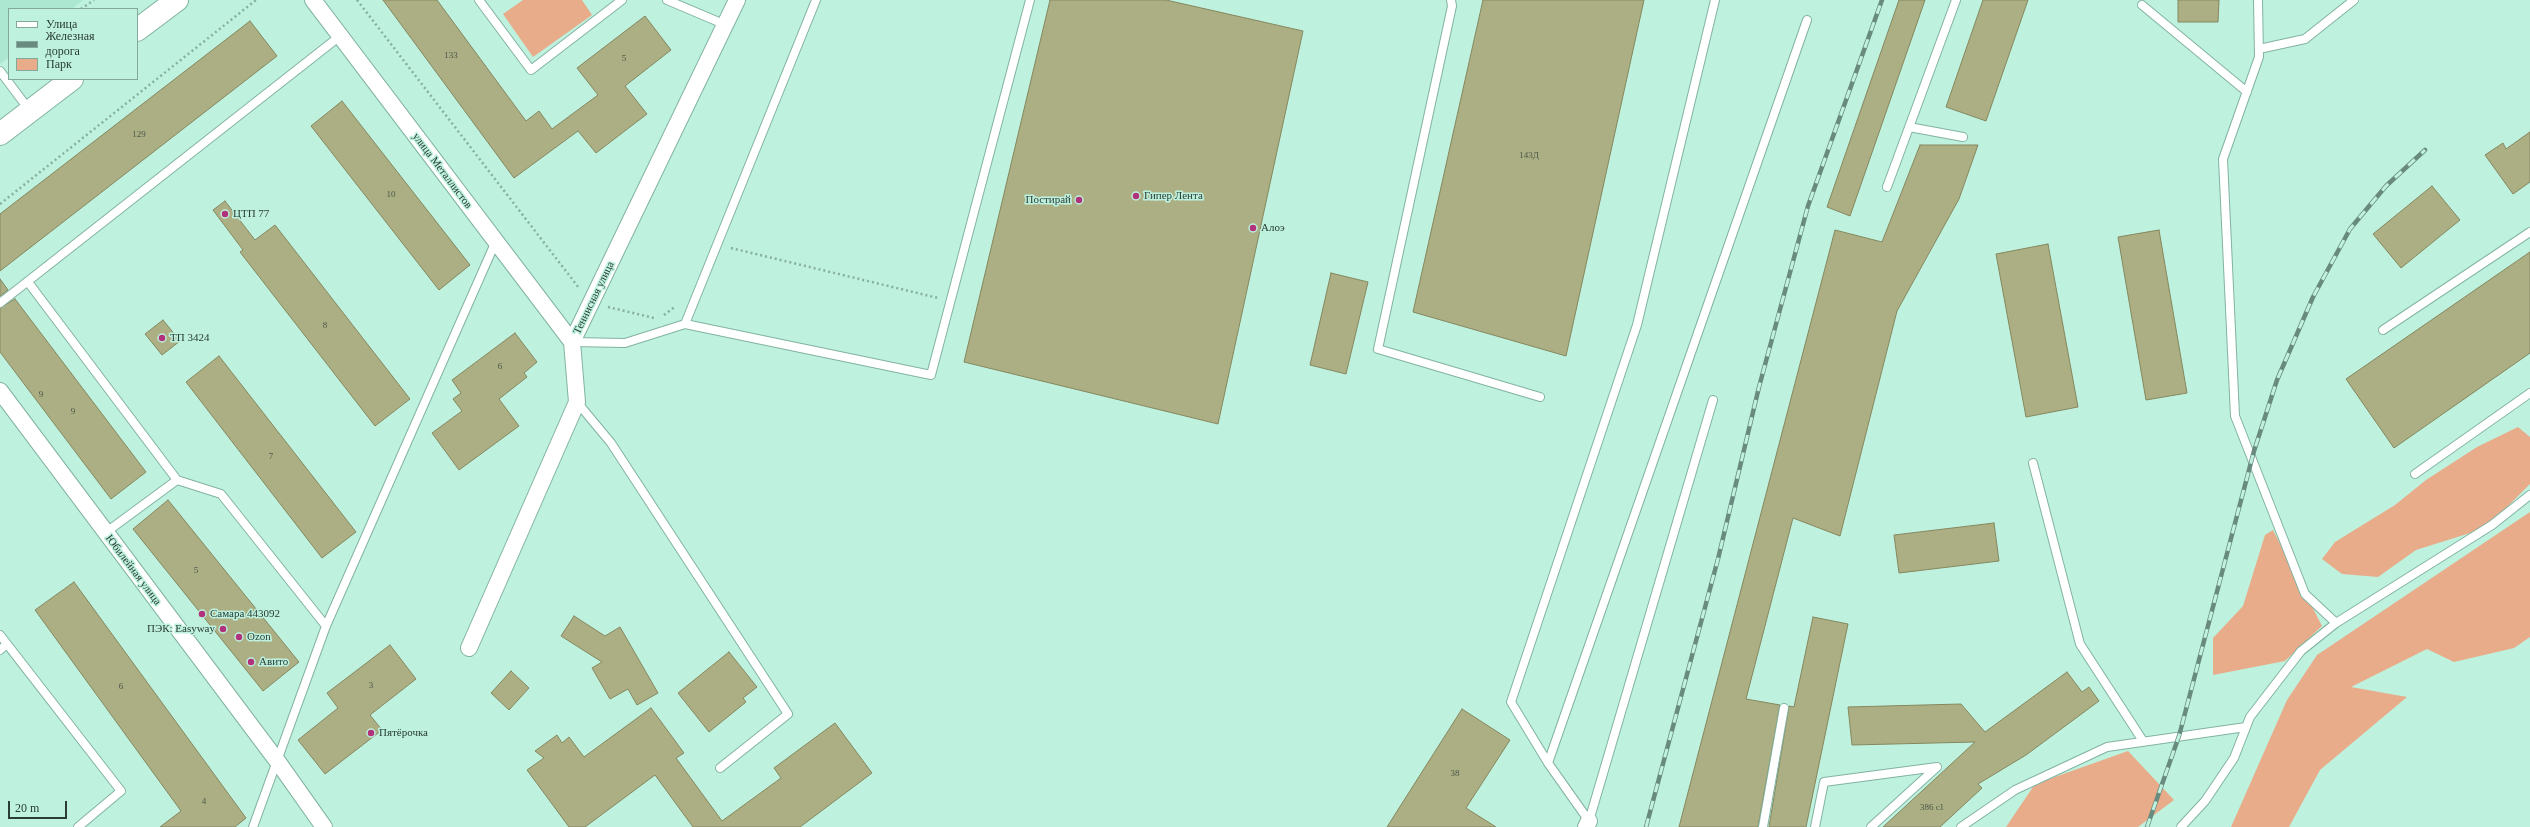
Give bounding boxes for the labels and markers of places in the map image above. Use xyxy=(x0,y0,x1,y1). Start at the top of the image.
place label: Гипер Лента xyxy=(1144,189,1203,203)
marker: Гипер Лента xyxy=(1131,191,1141,201)
place label: Постирай xyxy=(1025,193,1071,207)
marker: Постирай xyxy=(1074,195,1084,205)
place label: ЦТП 77 xyxy=(233,207,269,221)
marker: ЦТП 77 xyxy=(220,209,230,219)
place label: Алоэ xyxy=(1261,221,1285,235)
marker: Алоэ xyxy=(1248,223,1258,233)
place label: ТП 3424 xyxy=(170,331,209,345)
marker: ТП 3424 xyxy=(157,333,167,343)
place label: Самара 443092 xyxy=(210,607,280,621)
marker: Самара 443092 xyxy=(197,609,207,619)
place label: ПЭК: Easyway xyxy=(147,622,215,636)
marker: ПЭК: Easyway xyxy=(218,624,228,634)
place label: Ozon xyxy=(247,630,271,644)
marker: Ozon xyxy=(234,632,244,642)
place label: Авито xyxy=(259,655,288,669)
marker: Авито xyxy=(246,657,256,667)
place label: Пятёрочка xyxy=(379,726,428,740)
marker: Пятёрочка xyxy=(366,728,376,738)

